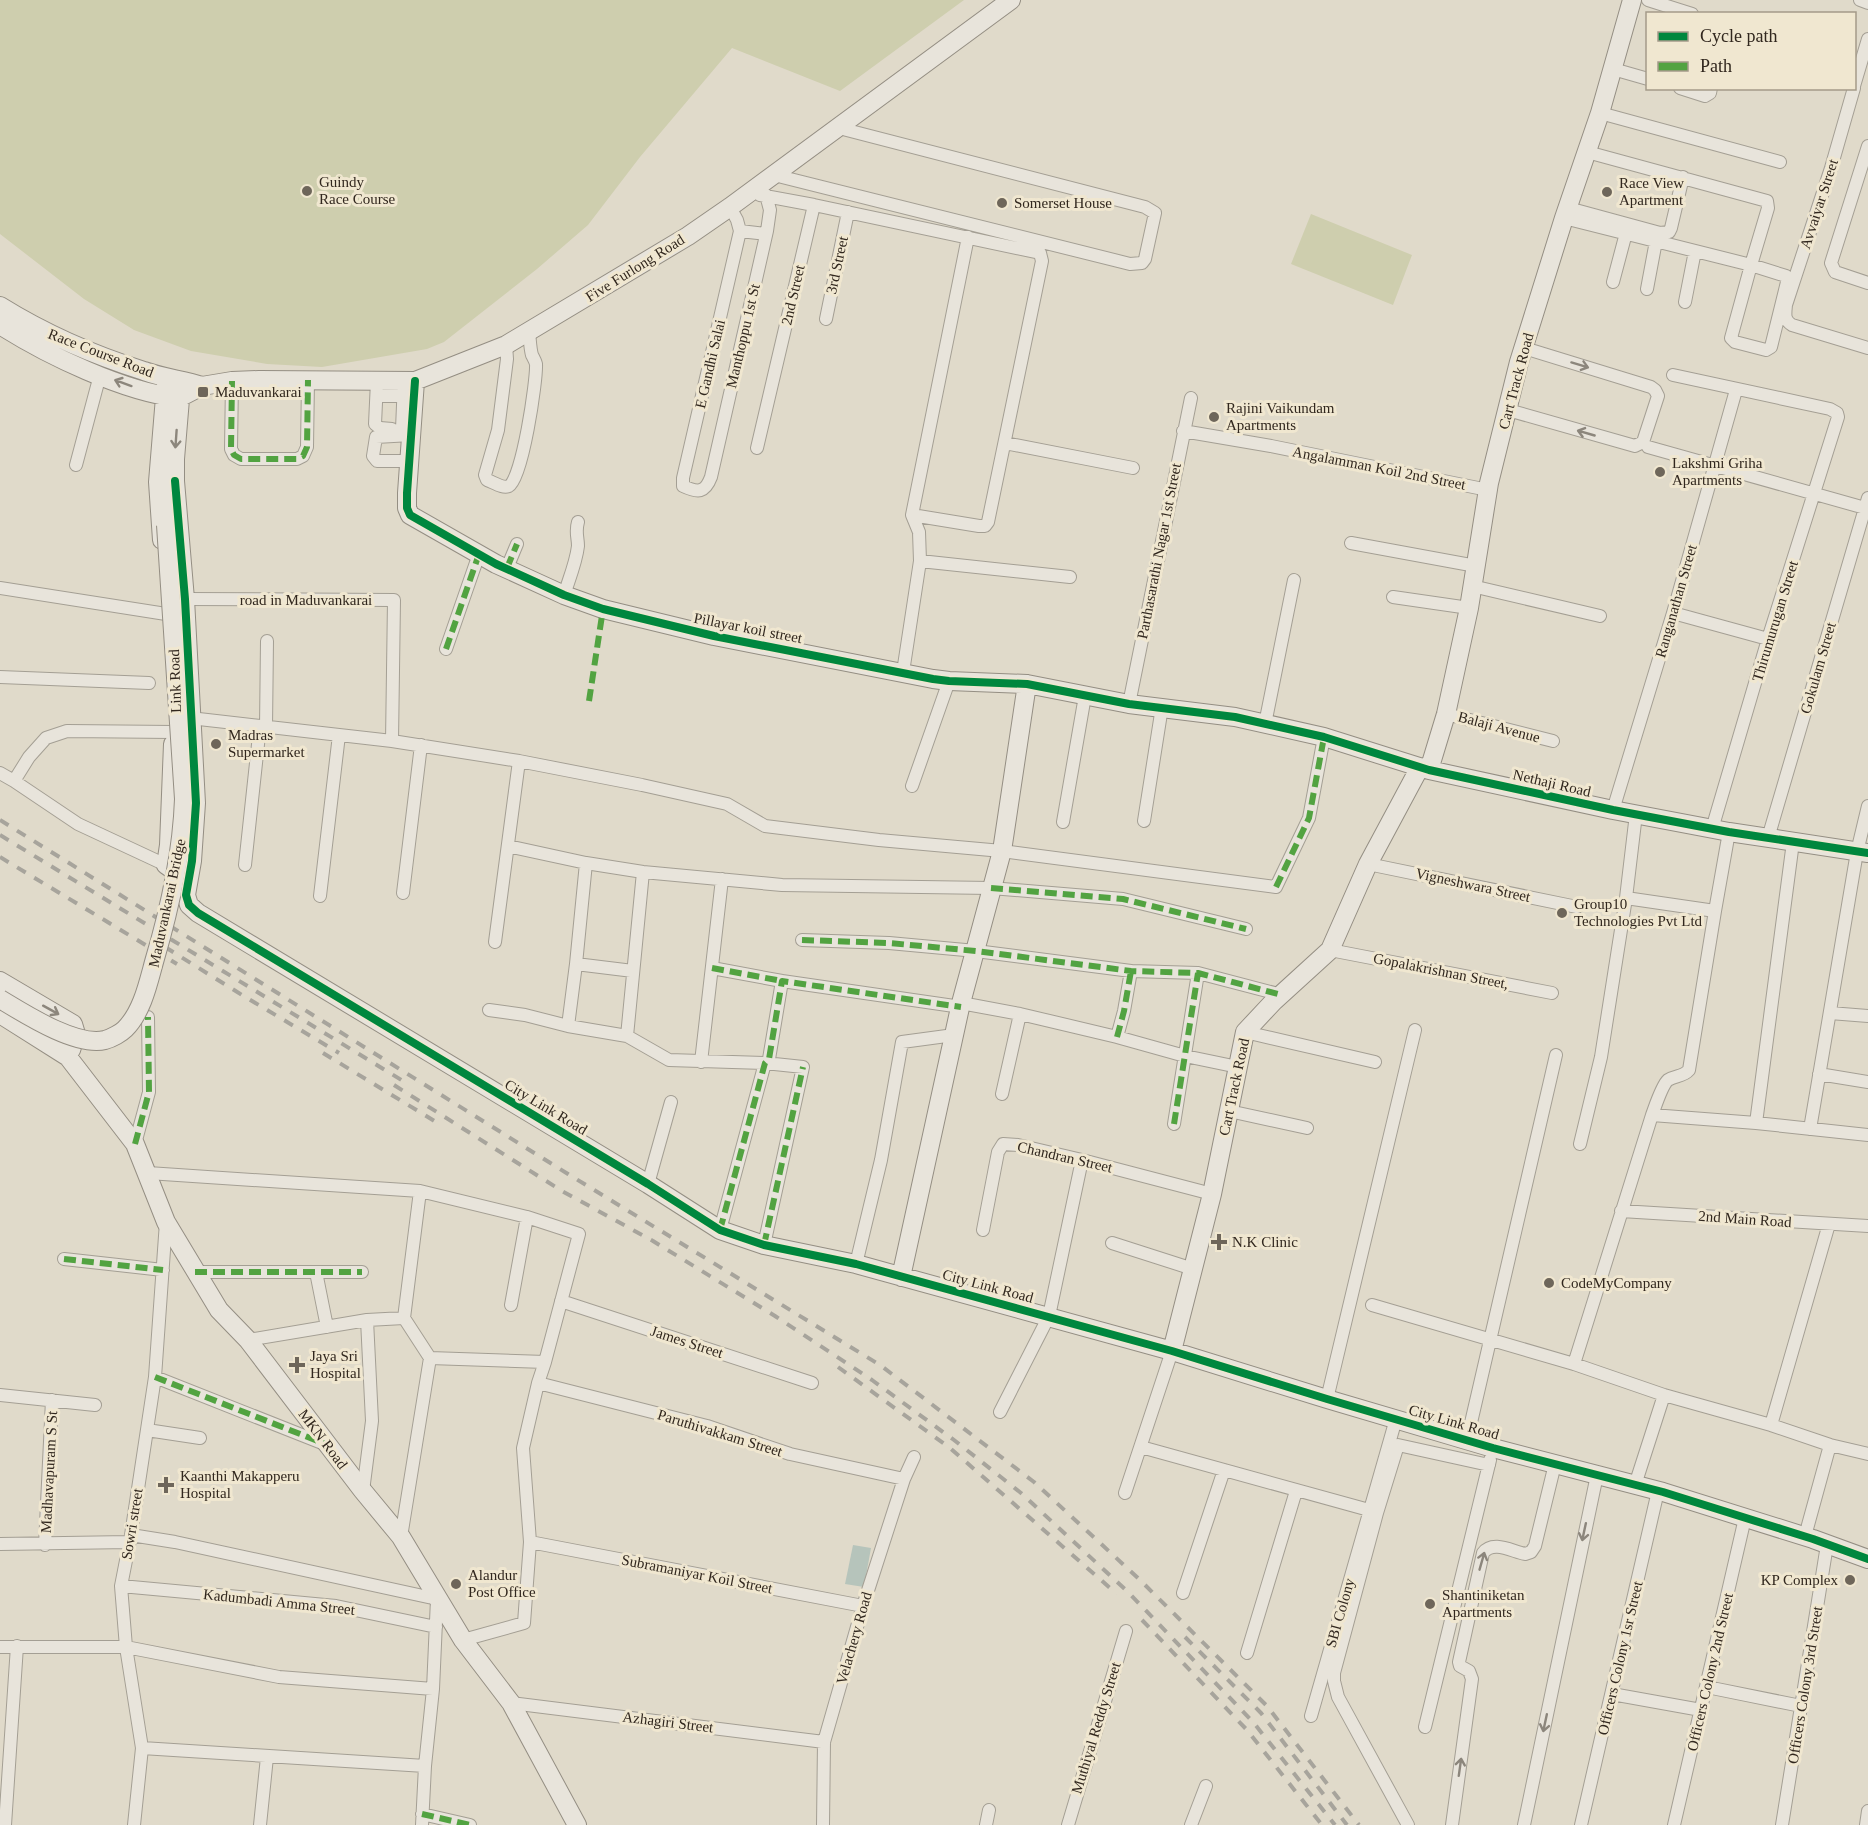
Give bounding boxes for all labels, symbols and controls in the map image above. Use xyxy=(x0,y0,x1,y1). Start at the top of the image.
legend xyxy=(1646,12,1856,90)
text: Cycle path xyxy=(1700,26,1777,46)
text: Path xyxy=(1700,56,1732,76)
street label: Avvaiyar Street xyxy=(1797,156,1841,251)
place label: Guindy Race Course xyxy=(319,174,396,207)
place label: Race View Apartment xyxy=(1619,175,1684,208)
marker: Guindy Race Course xyxy=(300,184,314,198)
marker: Race View Apartment xyxy=(1600,185,1614,199)
place label: Somerset House xyxy=(1014,195,1112,211)
marker: Somerset House xyxy=(995,196,1009,210)
street label: Five Furlong Road xyxy=(583,231,688,305)
street label: 3rd Street xyxy=(823,234,851,295)
street label: 2nd Street xyxy=(778,263,808,327)
street label: Manthoppu 1st St xyxy=(723,281,763,390)
street label: E Gandhi Salai xyxy=(692,318,728,410)
street label: Race Course Road xyxy=(46,326,156,381)
street label: Cart Track Road xyxy=(1495,331,1537,431)
one-way arrow xyxy=(1570,360,1589,371)
one-way arrow xyxy=(114,376,132,387)
place label: Maduvankarai xyxy=(215,384,302,400)
marker: Maduvankarai xyxy=(196,385,210,399)
place label: Rajini Vaikundam Apartments xyxy=(1226,400,1335,433)
marker: Rajini Vaikundam Apartments xyxy=(1207,410,1221,424)
one-way arrow xyxy=(1577,427,1596,438)
one-way arrow xyxy=(170,429,181,449)
street label: Angalamman Koil 2nd Street xyxy=(1291,443,1468,493)
place label: Lakshmi Griha Apartments xyxy=(1672,455,1763,488)
street label: Parthasarathi Nagar 1st Street xyxy=(1134,461,1184,640)
marker: Lakshmi Griha Apartments xyxy=(1653,465,1667,479)
street label: Ranganathan Street xyxy=(1652,542,1700,659)
street label: Thirumurugan Street xyxy=(1749,558,1801,683)
street label: road in Maduvankarai xyxy=(240,592,372,608)
street label: Pillayar koil street xyxy=(692,610,804,647)
street label: Gokulam Street xyxy=(1797,620,1839,716)
street label: Link Road xyxy=(166,648,184,713)
street label: Balaji Avenue xyxy=(1456,708,1542,746)
place label: Madras Supermarket xyxy=(228,727,305,760)
marker: Madras Supermarket xyxy=(209,737,223,751)
street label: Nethaji Road xyxy=(1511,766,1593,800)
street label: Maduvankarai Bridge xyxy=(146,837,189,969)
street label: Vigneshwara Street xyxy=(1414,865,1533,905)
place label: Group10 Technologies Pvt Ltd xyxy=(1574,896,1703,929)
marker: Group10 Technologies Pvt Ltd xyxy=(1555,906,1569,920)
street label: Gopalakrishnan Street, xyxy=(1372,950,1510,992)
one-way arrow xyxy=(42,1004,59,1016)
street label: Cart Track Road xyxy=(1216,1036,1252,1137)
street label: City Link Road xyxy=(502,1076,591,1138)
street label: Chandran Street xyxy=(1016,1138,1115,1176)
street label: 2nd Main Road xyxy=(1698,1208,1793,1230)
marker: N.K Clinic xyxy=(1210,1233,1228,1251)
place label: N.K Clinic xyxy=(1232,1234,1298,1250)
street label: City Link Road xyxy=(941,1266,1036,1306)
place label: CodeMyCompany xyxy=(1561,1275,1672,1291)
marker: CodeMyCompany xyxy=(1542,1276,1556,1290)
street label: James Street xyxy=(649,1323,726,1362)
place label: Jaya Sri Hospital xyxy=(310,1348,361,1381)
marker: Jaya Sri Hospital xyxy=(288,1356,306,1374)
street label: City Link Road xyxy=(1407,1401,1502,1443)
street label: MKN Road xyxy=(295,1406,351,1472)
street label: Paruthivakkam Street xyxy=(656,1406,785,1460)
street label: Madhavapuram S St xyxy=(38,1410,60,1534)
place label: Kaanthi Makapperu Hospital xyxy=(180,1468,300,1501)
marker: Kaanthi Makapperu Hospital xyxy=(157,1476,175,1494)
street label: Sowri street xyxy=(118,1486,146,1561)
one-way arrow xyxy=(1578,1522,1589,1542)
street label: Subramaniyar Koil Street xyxy=(620,1552,775,1597)
one-way arrow xyxy=(1477,1552,1488,1571)
place label: Alandur Post Office xyxy=(468,1567,536,1600)
place label: KP Complex xyxy=(1761,1572,1838,1588)
marker: KP Complex xyxy=(1843,1573,1857,1587)
street label: SBI Colony xyxy=(1322,1576,1358,1649)
marker: Alandur Post Office xyxy=(449,1577,463,1591)
street label: Officers Colony 1sr Street xyxy=(1594,1579,1646,1737)
street label: Kadumbadi Amma Street xyxy=(202,1586,356,1618)
place label: Shantiniketan Apartments xyxy=(1442,1587,1525,1620)
street label: Velachery Road xyxy=(833,1589,875,1686)
street label: Officers Colony 2nd Street xyxy=(1684,1591,1736,1753)
marker: Shantiniketan Apartments xyxy=(1423,1597,1437,1611)
street label: Officers Colony 3rd Street xyxy=(1785,1604,1825,1765)
street label: Muthiyal Reddy Street xyxy=(1068,1660,1124,1796)
street label: Azhagiri Street xyxy=(622,1709,715,1736)
one-way arrow xyxy=(1539,1713,1550,1733)
one-way arrow xyxy=(1454,1758,1465,1777)

